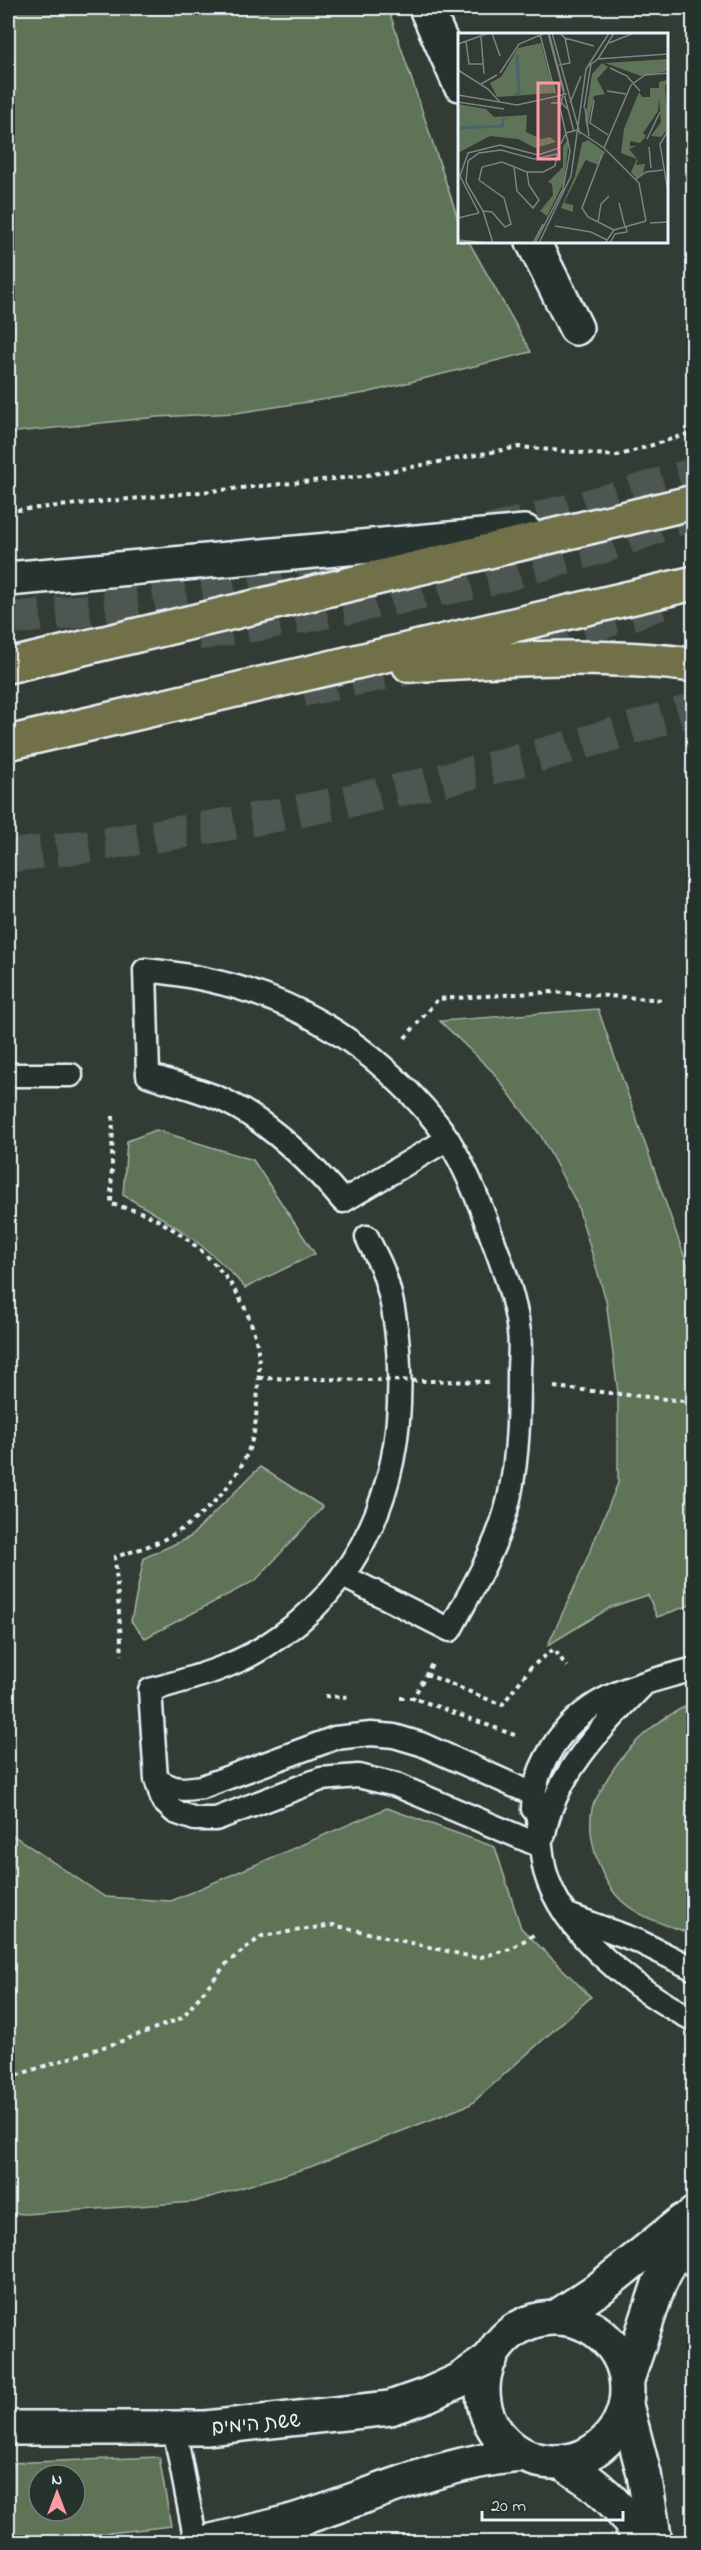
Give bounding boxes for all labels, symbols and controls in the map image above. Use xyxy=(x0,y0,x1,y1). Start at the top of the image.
inset map xyxy=(458,33,668,243)
street label: ששת הימים xyxy=(210,2407,302,2444)
north arrow xyxy=(27,2463,87,2523)
text: N xyxy=(52,2468,63,2492)
scale bar xyxy=(482,2484,623,2522)
text: 20 m xyxy=(491,2494,526,2520)

